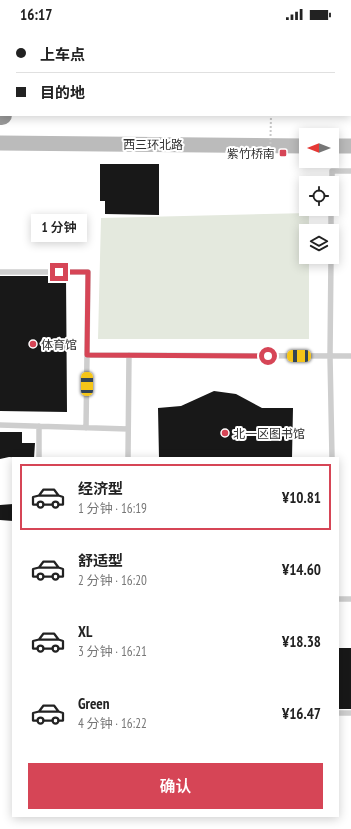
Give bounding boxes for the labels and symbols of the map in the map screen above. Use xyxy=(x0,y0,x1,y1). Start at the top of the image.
north arrow xyxy=(299,128,339,168)
street label: 西三环北路 xyxy=(123,137,183,152)
place label: 紫竹桥南 xyxy=(227,146,275,161)
marker: 紫竹桥南 xyxy=(278,148,288,158)
callout: 1 分钟 xyxy=(31,214,87,242)
route end xyxy=(50,263,68,281)
place label: 体育馆 xyxy=(41,337,77,352)
marker: 体育馆 xyxy=(28,339,38,349)
route start xyxy=(259,347,277,365)
car xyxy=(287,350,311,362)
car xyxy=(81,372,93,396)
place label: 北一区图书馆 xyxy=(233,426,305,441)
marker: 北一区图书馆 xyxy=(220,428,230,438)

